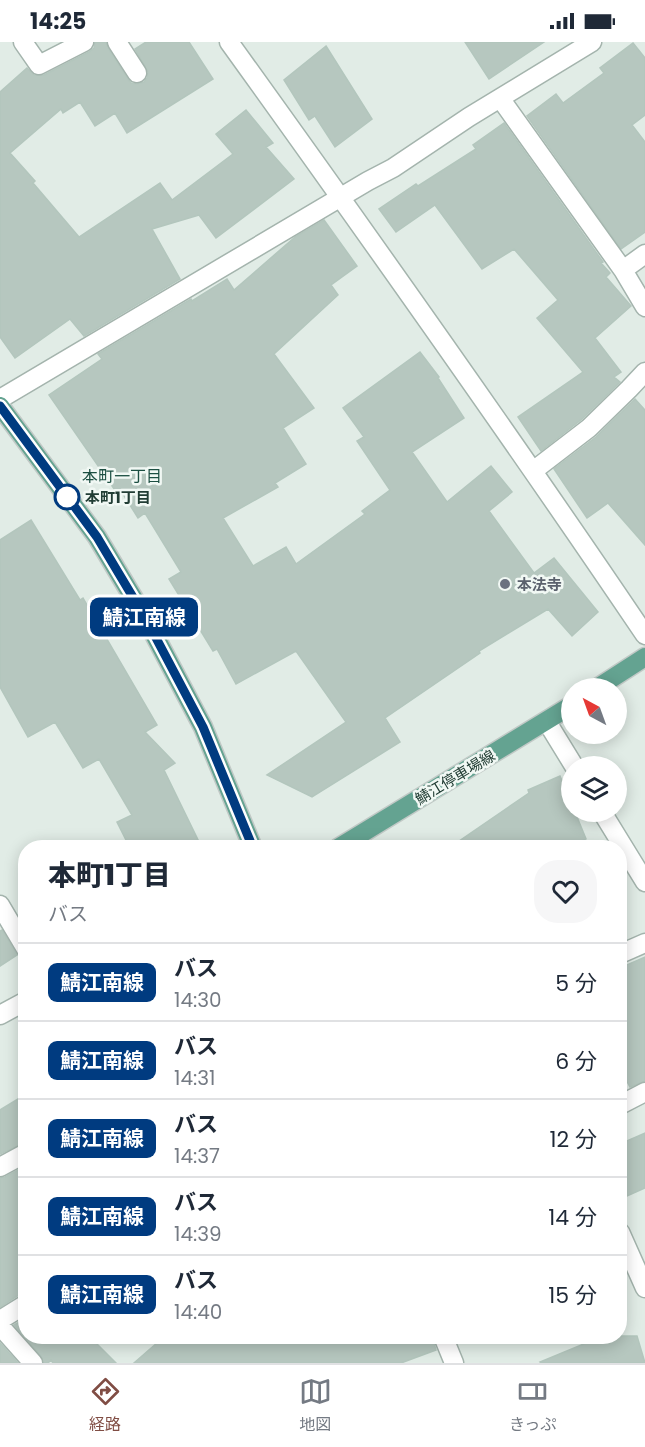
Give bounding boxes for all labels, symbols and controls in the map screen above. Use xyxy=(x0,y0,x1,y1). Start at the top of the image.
text: 14:25 xyxy=(30,6,86,37)
district label: 本町一丁目 xyxy=(82,465,162,488)
marker: 本町1丁目 xyxy=(54,484,80,510)
place label: 本町1丁目 xyxy=(85,487,151,508)
place label: 本法寺 xyxy=(517,574,562,595)
marker: 本法寺 xyxy=(498,577,512,591)
line badge: 鯖江南線 xyxy=(102,598,186,636)
text: 鯖江南線 xyxy=(102,603,186,632)
north arrow xyxy=(561,678,627,744)
map controls xyxy=(561,678,627,822)
street label: 鯖江停車場線 xyxy=(411,745,499,809)
button: layers xyxy=(561,756,627,822)
text: 本町1丁目 xyxy=(48,856,171,895)
button: heart xyxy=(534,860,597,923)
text: バス xyxy=(48,900,88,928)
text: バス xyxy=(174,953,218,984)
text: 鯖江南線 xyxy=(60,968,144,997)
text: 5 分 xyxy=(555,968,597,999)
text: 14:30 xyxy=(174,986,222,1014)
text: バス xyxy=(174,1031,218,1062)
text: 鯖江南線 xyxy=(60,1046,144,1075)
text: 6 分 xyxy=(555,1046,597,1077)
text: 14:31 xyxy=(174,1064,215,1092)
text: バス xyxy=(174,1109,218,1140)
text: 鯖江南線 xyxy=(60,1124,144,1153)
text: 12 分 xyxy=(549,1124,597,1155)
text: 14:37 xyxy=(174,1142,220,1170)
text: バス xyxy=(174,1187,218,1218)
text: 鯖江南線 xyxy=(60,1202,144,1231)
text: 14 分 xyxy=(548,1202,597,1233)
text: 14:39 xyxy=(174,1220,222,1248)
text: バス xyxy=(174,1265,218,1296)
text: 鯖江南線 xyxy=(60,1280,144,1309)
text: 15 分 xyxy=(548,1280,597,1311)
text: 14:40 xyxy=(174,1298,222,1326)
tab: 経路 xyxy=(89,1375,122,1437)
tab: 地図 xyxy=(299,1375,332,1437)
tab: きっぷ xyxy=(509,1375,556,1437)

